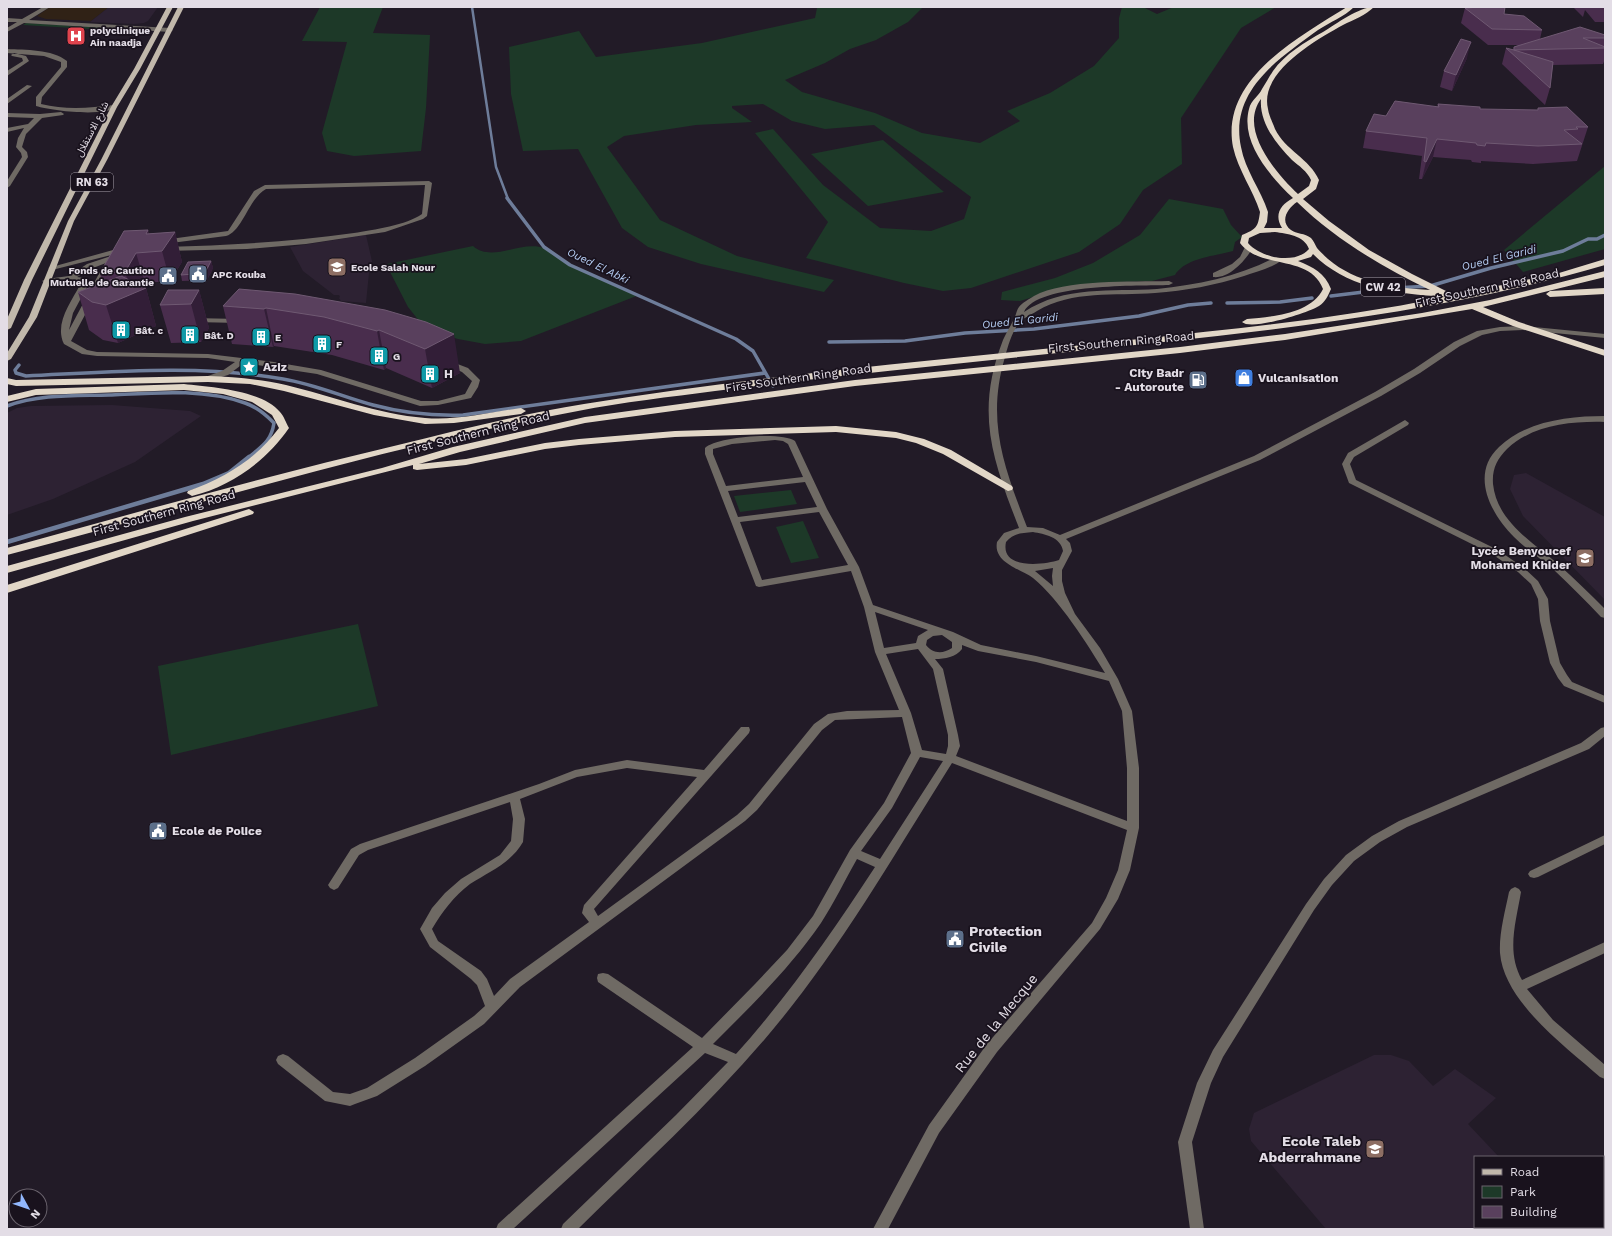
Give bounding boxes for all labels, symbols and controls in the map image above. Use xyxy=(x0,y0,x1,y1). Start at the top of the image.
hospital icon: polyclinique Ain naadja xyxy=(65,25,87,47)
place label: polyclinique Ain naadja xyxy=(90,25,150,48)
street label: شارع الاستقلال xyxy=(73,99,113,159)
road number: RN 63 xyxy=(71,173,113,191)
water label: Oued El Garidi xyxy=(1460,242,1539,274)
water label: Oued El Abki xyxy=(565,245,632,287)
school or university icon: Ecole Salah Nour xyxy=(326,256,348,278)
place label: Ecole Salah Nour xyxy=(351,262,436,273)
public building icon: APC Kouba xyxy=(187,263,209,285)
place label: Fonds de Caution Mutuelle de Garantie xyxy=(50,265,154,288)
public building icon: Fonds de Caution Mutuelle de Garantie xyxy=(157,265,179,287)
street label: First Southern Ring Road xyxy=(1414,266,1560,310)
place label: APC Kouba xyxy=(212,269,266,280)
road number: CW 42 xyxy=(1361,278,1405,296)
water label: Oued El Garidi xyxy=(981,310,1060,331)
building icon: Bât. c xyxy=(110,319,132,341)
building icon: Bât. D xyxy=(179,324,201,346)
place label: Bât. c xyxy=(135,325,164,336)
building icon: E xyxy=(250,326,272,348)
street label: First Southern Ring Road xyxy=(1047,329,1195,355)
place label: Bât. D xyxy=(204,330,234,341)
place label: E xyxy=(275,332,281,343)
building icon: F xyxy=(311,333,333,355)
place label: F xyxy=(336,339,342,350)
building icon: G xyxy=(368,345,390,367)
place label: G xyxy=(393,351,400,362)
place icon: Aziz xyxy=(238,356,260,378)
place label: Aziz xyxy=(263,360,287,374)
street label: First Southern Ring Road xyxy=(724,361,872,395)
building icon: H xyxy=(419,363,441,385)
place label: City Badr - Autoroute xyxy=(1115,366,1185,394)
place label: H xyxy=(444,367,453,381)
shop icon: Vulcanisation xyxy=(1233,367,1255,389)
fuel station icon: City Badr - Autoroute xyxy=(1187,369,1209,391)
place label: Vulcanisation xyxy=(1258,371,1338,385)
street label: First Southern Ring Road xyxy=(405,408,551,458)
street label: First Southern Ring Road xyxy=(91,487,237,539)
place label: Lycée Benyoucef Mohamed Khider xyxy=(1470,544,1572,572)
school or university icon: Lycée Benyoucef Mohamed Khider xyxy=(1574,547,1596,569)
public building icon: Ecole de Police xyxy=(147,820,169,842)
place label: Ecole de Police xyxy=(172,824,262,838)
place label: Protection Civile xyxy=(969,923,1042,955)
public building icon: Protection Civile xyxy=(944,928,966,950)
street label: Rue de la Mecque xyxy=(951,970,1041,1076)
place label: Ecole Taleb Abderrahmane xyxy=(1259,1133,1361,1165)
school or university icon: Ecole Taleb Abderrahmane xyxy=(1364,1138,1386,1160)
legend xyxy=(1474,1156,1604,1228)
text: Road xyxy=(1510,1165,1539,1179)
text: Park xyxy=(1510,1185,1536,1199)
north arrow xyxy=(8,1188,48,1228)
text: Building xyxy=(1510,1205,1557,1219)
text: N xyxy=(28,1207,43,1221)

